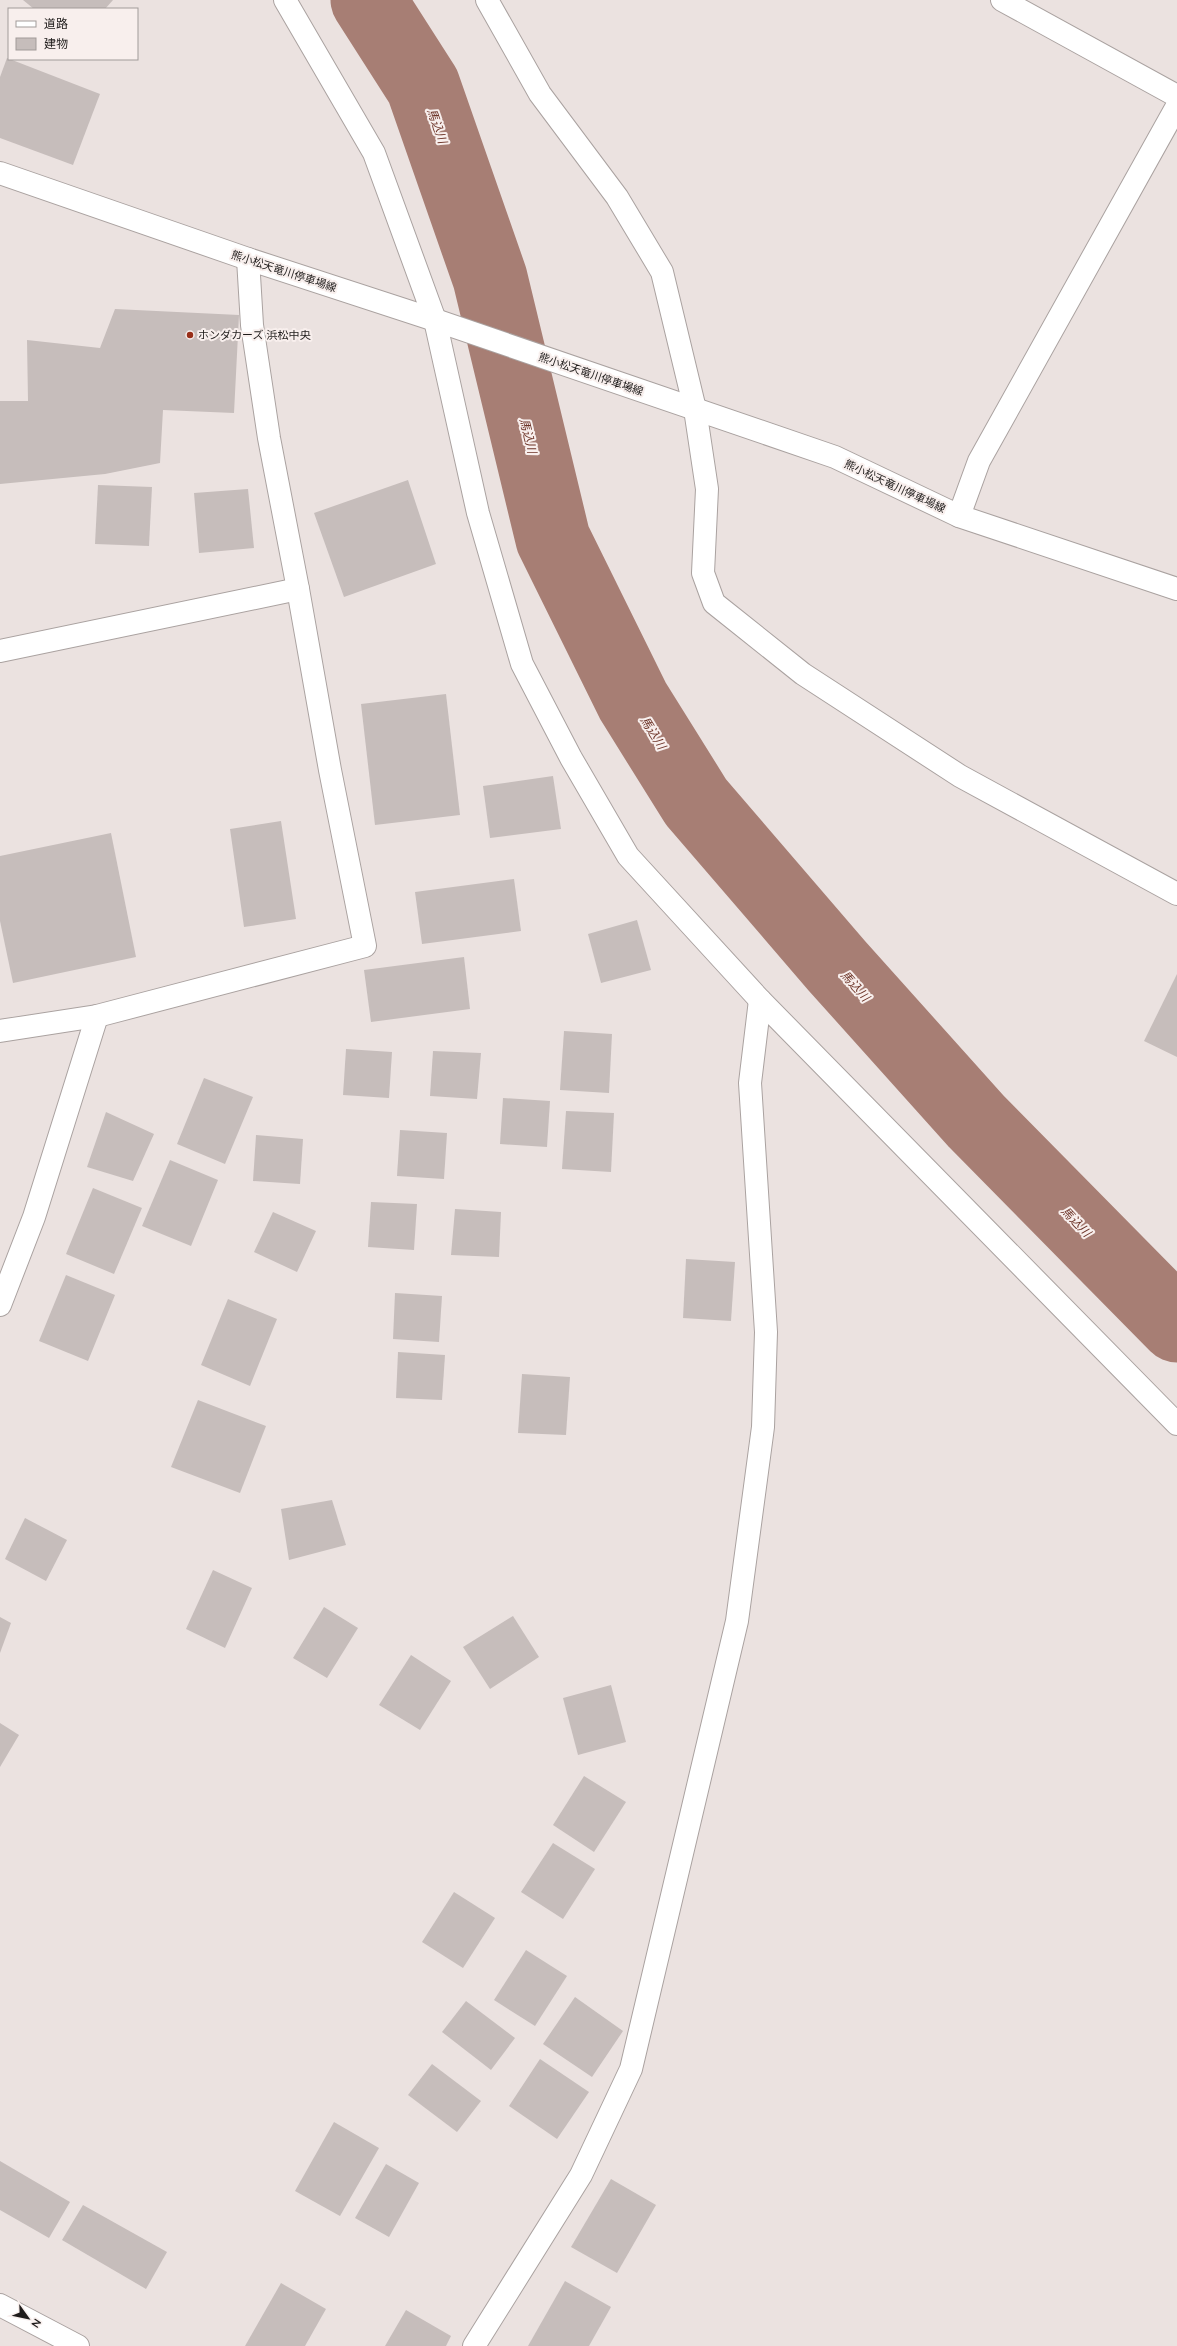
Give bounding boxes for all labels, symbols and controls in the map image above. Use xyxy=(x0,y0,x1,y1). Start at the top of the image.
legend xyxy=(8,8,138,60)
text: 道路 xyxy=(44,16,68,31)
text: 建物 xyxy=(44,36,68,51)
water label: 馬込川 xyxy=(425,106,451,147)
street label: 熊小松天竜川停車場線 xyxy=(230,247,338,295)
place label: ホンダカーズ 浜松中央 xyxy=(198,328,311,342)
marker: ホンダカーズ 浜松中央 xyxy=(185,330,195,340)
street label: 熊小松天竜川停車場線 xyxy=(537,349,645,399)
water label: 馬込川 xyxy=(517,417,541,457)
street label: 熊小松天竜川停車場線 xyxy=(842,456,948,516)
water label: 馬込川 xyxy=(638,713,670,754)
water label: 馬込川 xyxy=(838,967,874,1006)
water label: 馬込川 xyxy=(1058,1203,1096,1241)
north arrow xyxy=(8,2298,48,2338)
text: N xyxy=(28,2316,44,2331)

